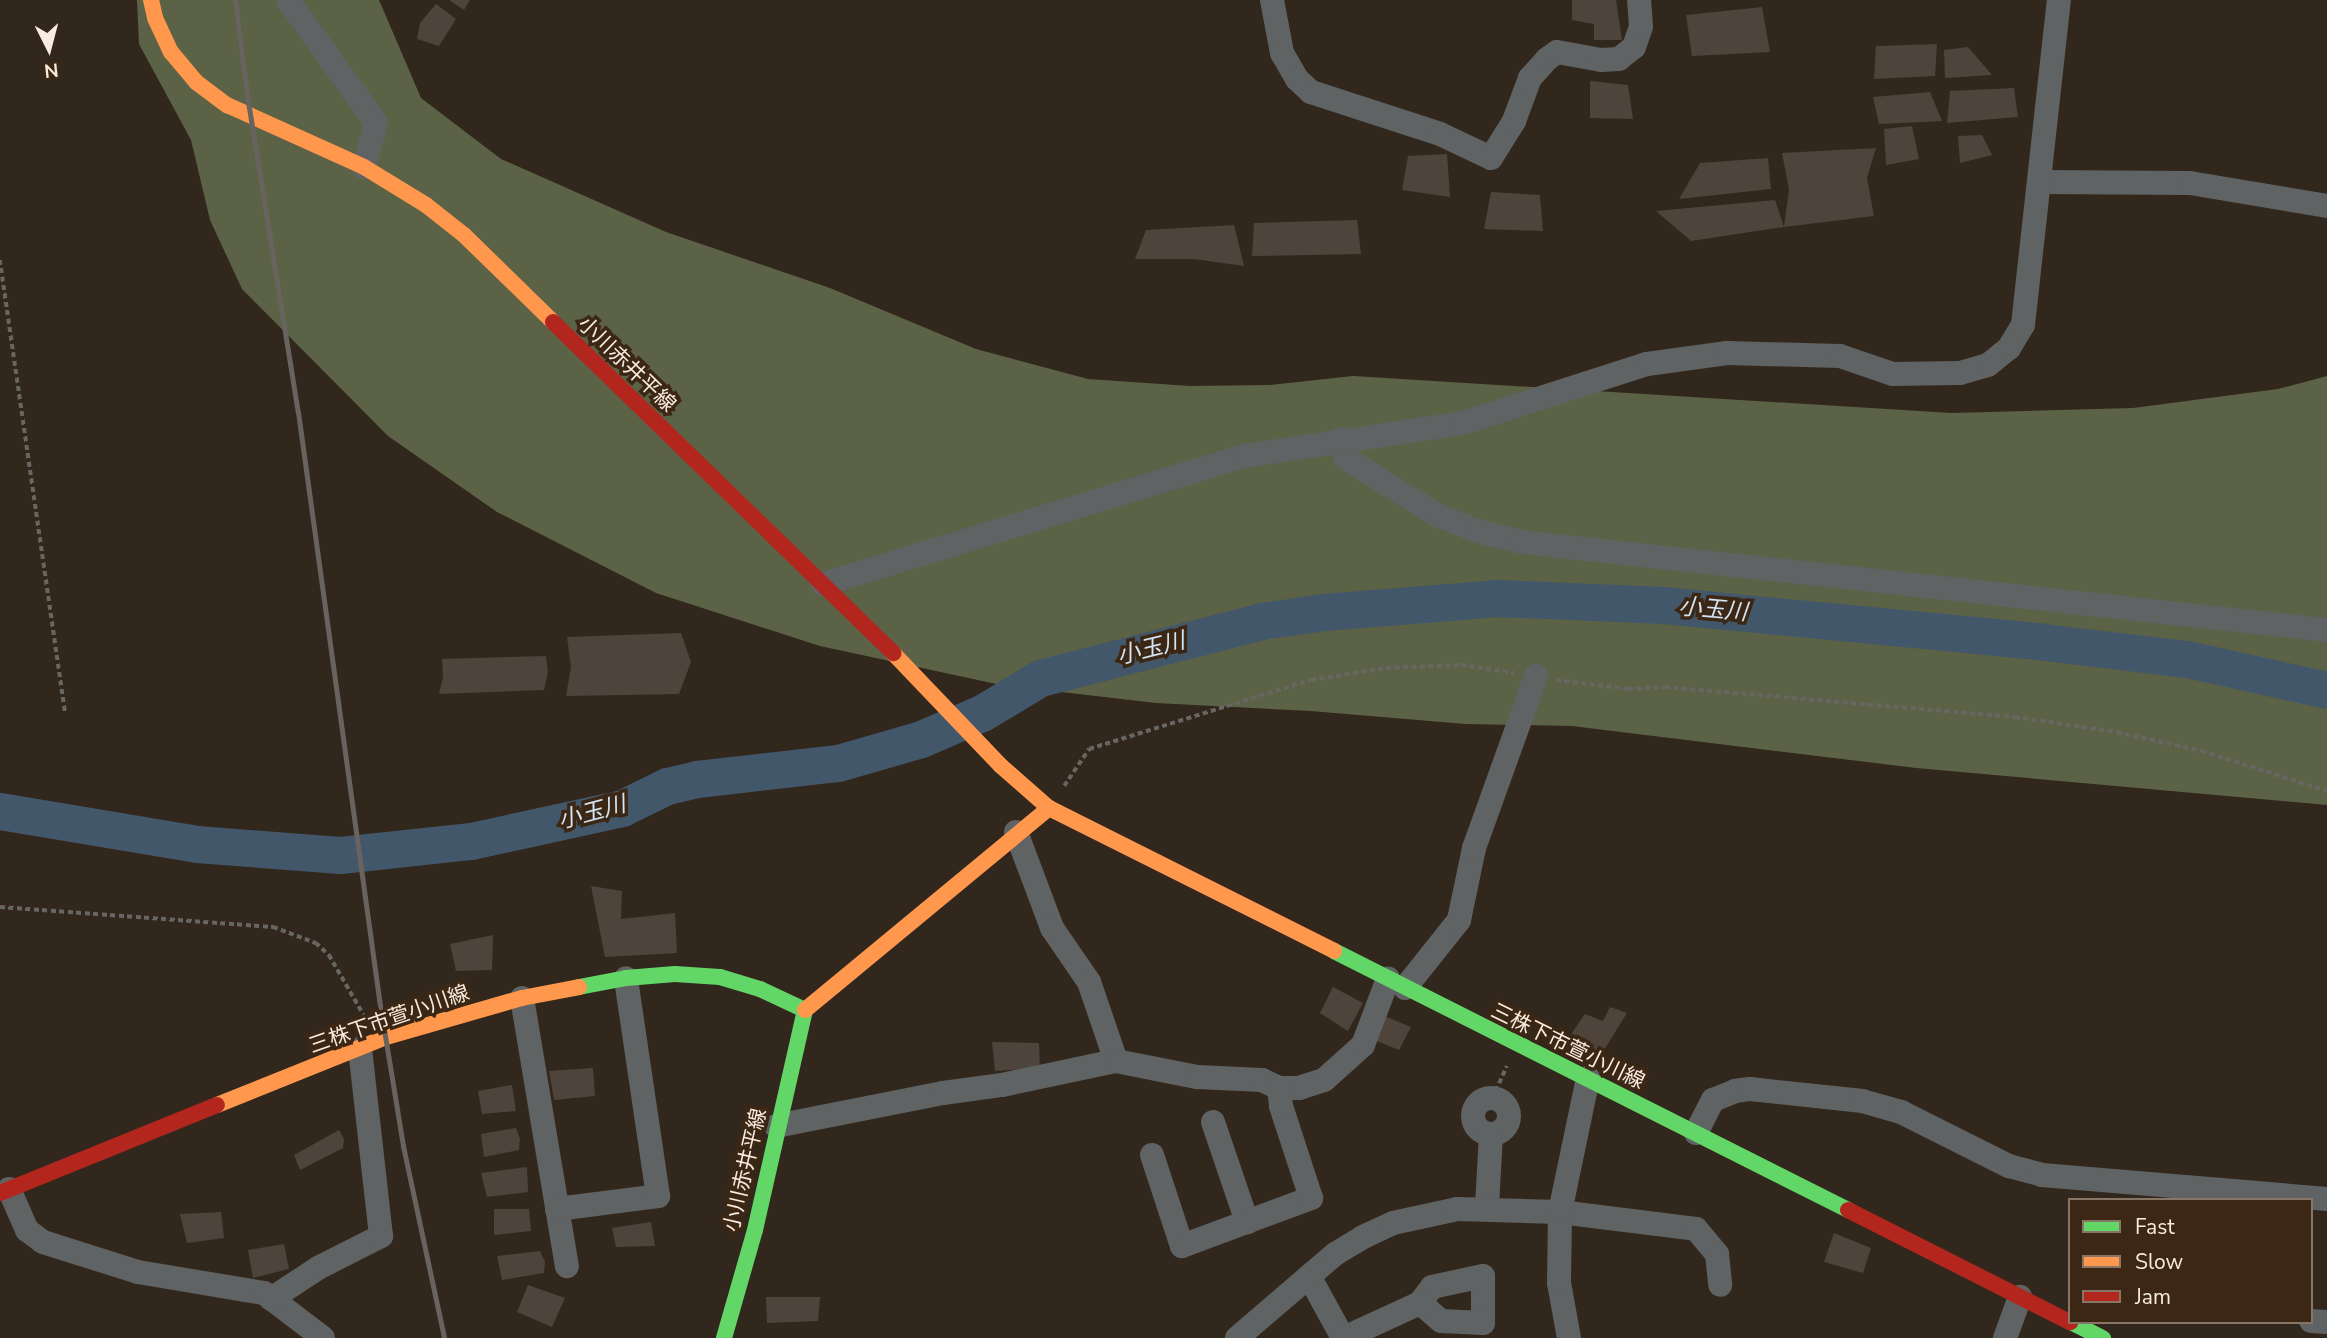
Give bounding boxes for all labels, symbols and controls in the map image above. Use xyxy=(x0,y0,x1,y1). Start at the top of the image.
north arrow xyxy=(14,14,84,84)
text: N xyxy=(43,56,60,84)
street label: 小川赤井平線 xyxy=(573,311,681,417)
water label: 小玉川 xyxy=(1677,593,1749,627)
water label: 小玉川 xyxy=(1114,627,1188,671)
water label: 小玉川 xyxy=(555,791,629,835)
street label: 三株下市萱小川線 xyxy=(305,980,473,1058)
street label: 三株下市萱小川線 xyxy=(1487,998,1649,1094)
street label: 小川赤井平線 xyxy=(719,1106,771,1234)
legend xyxy=(2068,1198,2313,1324)
text: Fast xyxy=(2135,1213,2175,1241)
text: Slow xyxy=(2135,1248,2183,1276)
text: Jam xyxy=(2135,1283,2171,1311)

